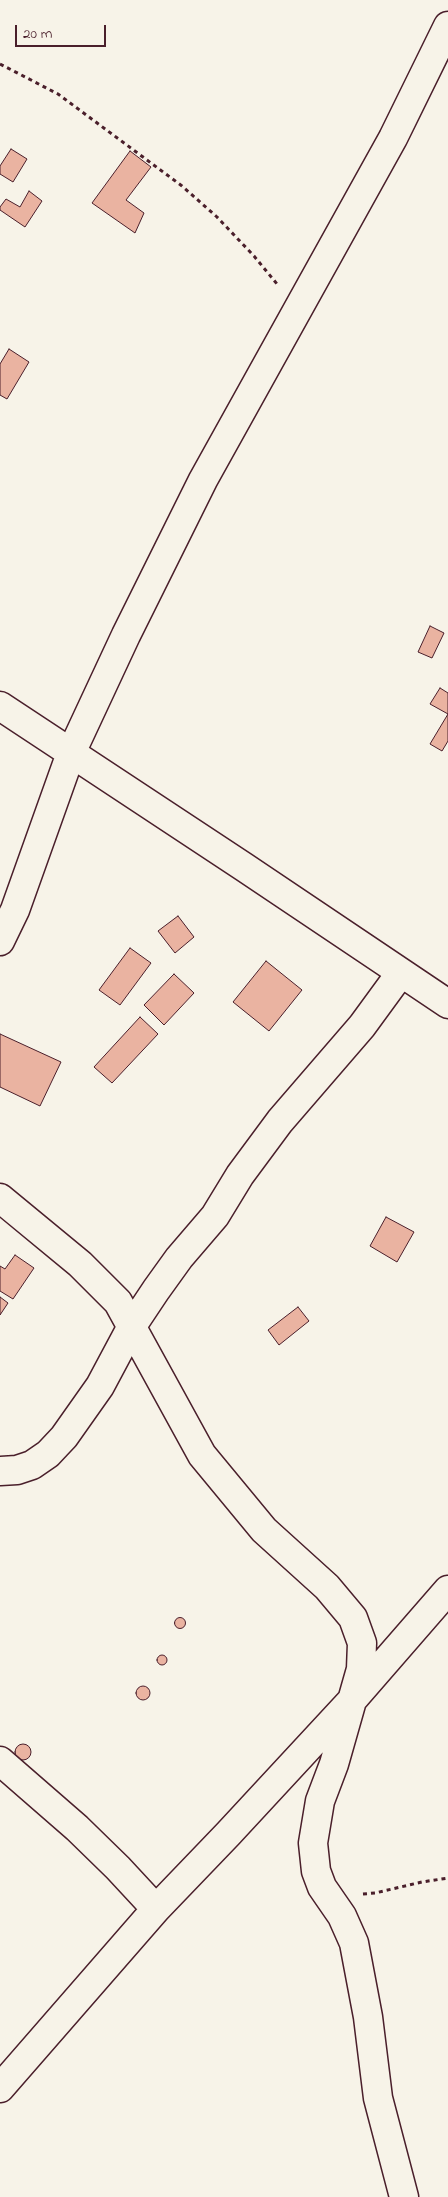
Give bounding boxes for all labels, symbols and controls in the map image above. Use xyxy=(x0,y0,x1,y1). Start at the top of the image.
scale bar xyxy=(18,15,109,47)
text: 20 m xyxy=(23,23,52,45)

